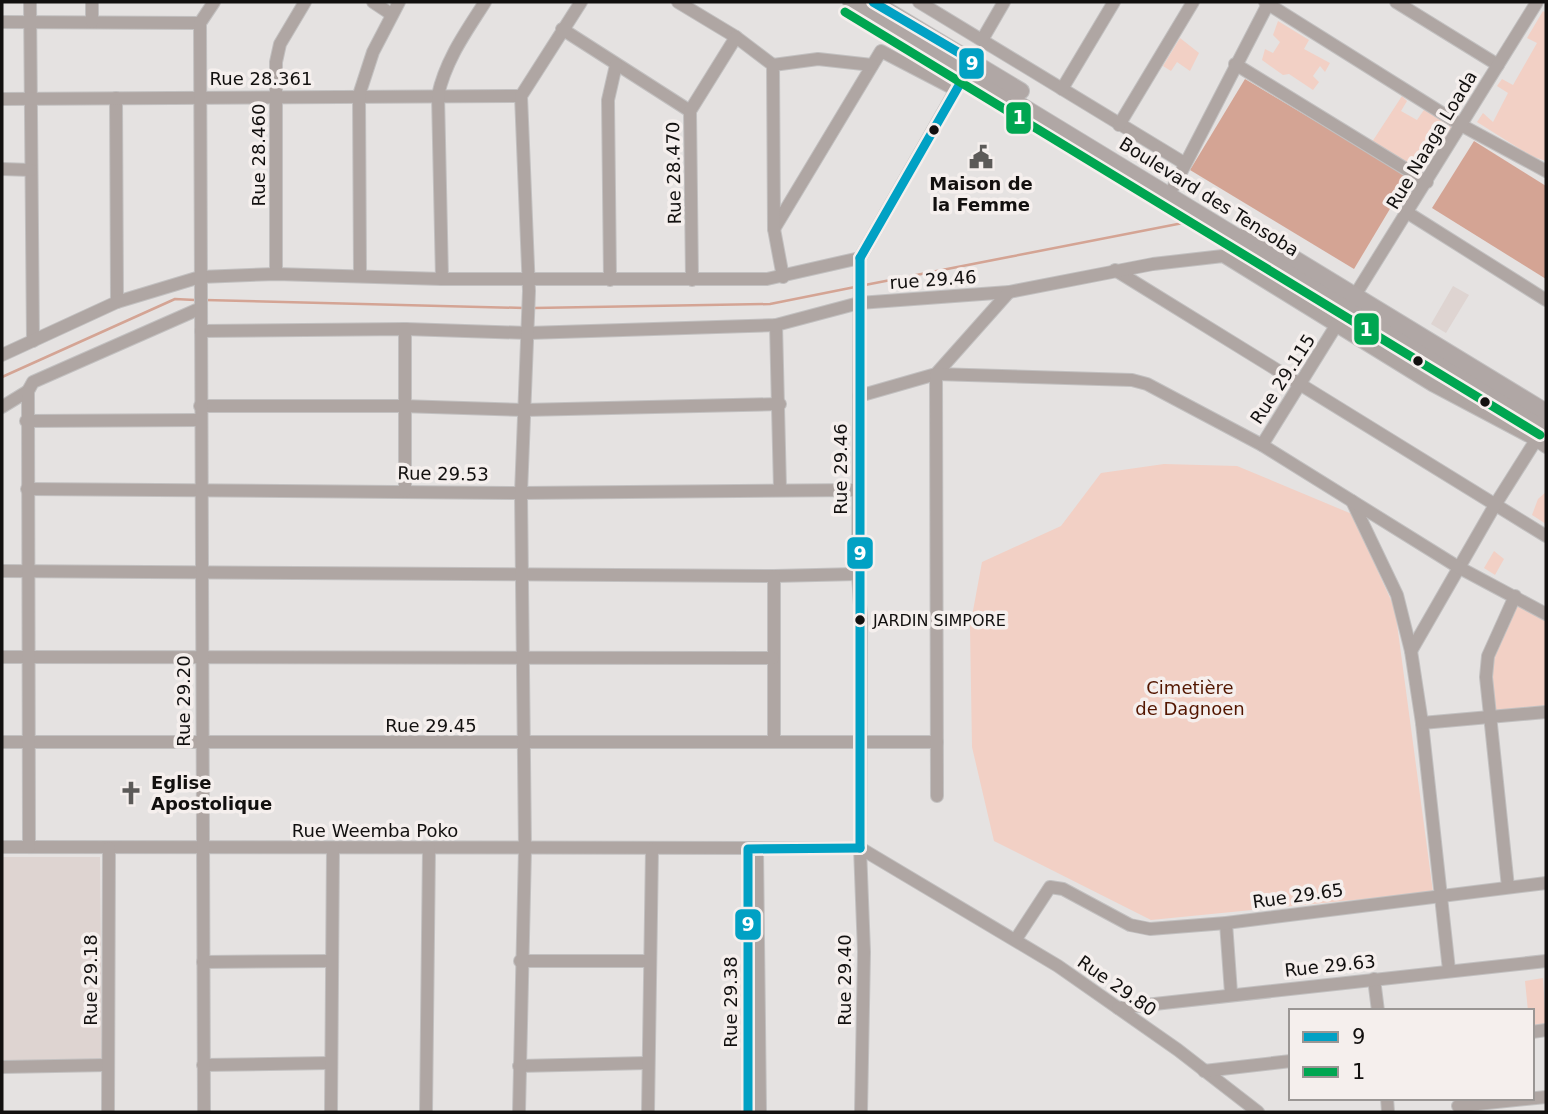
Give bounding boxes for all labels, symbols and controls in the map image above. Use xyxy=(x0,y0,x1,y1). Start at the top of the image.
line badge: 9 xyxy=(958,47,985,80)
text: 9 xyxy=(965,52,979,74)
street label: Rue Naaga Loada xyxy=(1382,67,1481,213)
street label: Rue 28.361 xyxy=(210,68,312,89)
line badge: 1 xyxy=(1005,101,1032,135)
street label: Rue 28.460 xyxy=(248,104,269,206)
text: 1 xyxy=(1012,106,1026,128)
street label: Rue 28.470 xyxy=(662,121,685,225)
unlabelled marker xyxy=(927,123,941,137)
street label: Boulevard des Tensoba xyxy=(1116,133,1303,260)
public building icon: Maison de la Femme xyxy=(967,143,995,171)
place label: Maison de la Femme xyxy=(929,173,1033,215)
street label: rue 29.46 xyxy=(889,266,977,293)
line badge: 1 xyxy=(1353,312,1380,346)
text: 1 xyxy=(1359,318,1373,340)
street label: Rue 29.115 xyxy=(1246,330,1319,428)
unlabelled marker xyxy=(1411,354,1425,368)
unlabelled marker xyxy=(1478,395,1492,409)
street label: Rue 29.46 xyxy=(830,423,851,515)
street label: Rue 29.53 xyxy=(397,462,489,485)
line badge: 9 xyxy=(846,536,874,570)
text: 9 xyxy=(853,542,867,564)
place label: JARDIN SIMPORE xyxy=(872,611,1006,630)
marker: JARDIN SIMPORE xyxy=(853,613,867,627)
street label: Rue 29.20 xyxy=(173,655,194,747)
park label: Cimetière de Dagnoen xyxy=(1135,677,1245,719)
street label: Rue 29.45 xyxy=(385,715,477,736)
place label: Eglise Apostolique xyxy=(151,772,272,814)
church icon: Eglise Apostolique xyxy=(117,779,145,807)
street label: Rue Weemba Poko xyxy=(292,820,458,841)
street label: Rue 29.65 xyxy=(1251,879,1345,912)
line badge: 9 xyxy=(734,908,762,941)
text: 9 xyxy=(741,913,755,935)
street label: Rue 29.18 xyxy=(80,934,101,1026)
street label: Rue 29.40 xyxy=(834,934,855,1026)
street label: Rue 29.63 xyxy=(1283,950,1377,981)
street label: Rue 29.80 xyxy=(1074,951,1161,1020)
street label: Rue 29.38 xyxy=(720,956,741,1048)
legend xyxy=(1289,1009,1534,1100)
text: 9 xyxy=(1352,1025,1365,1049)
text: 1 xyxy=(1352,1060,1365,1084)

